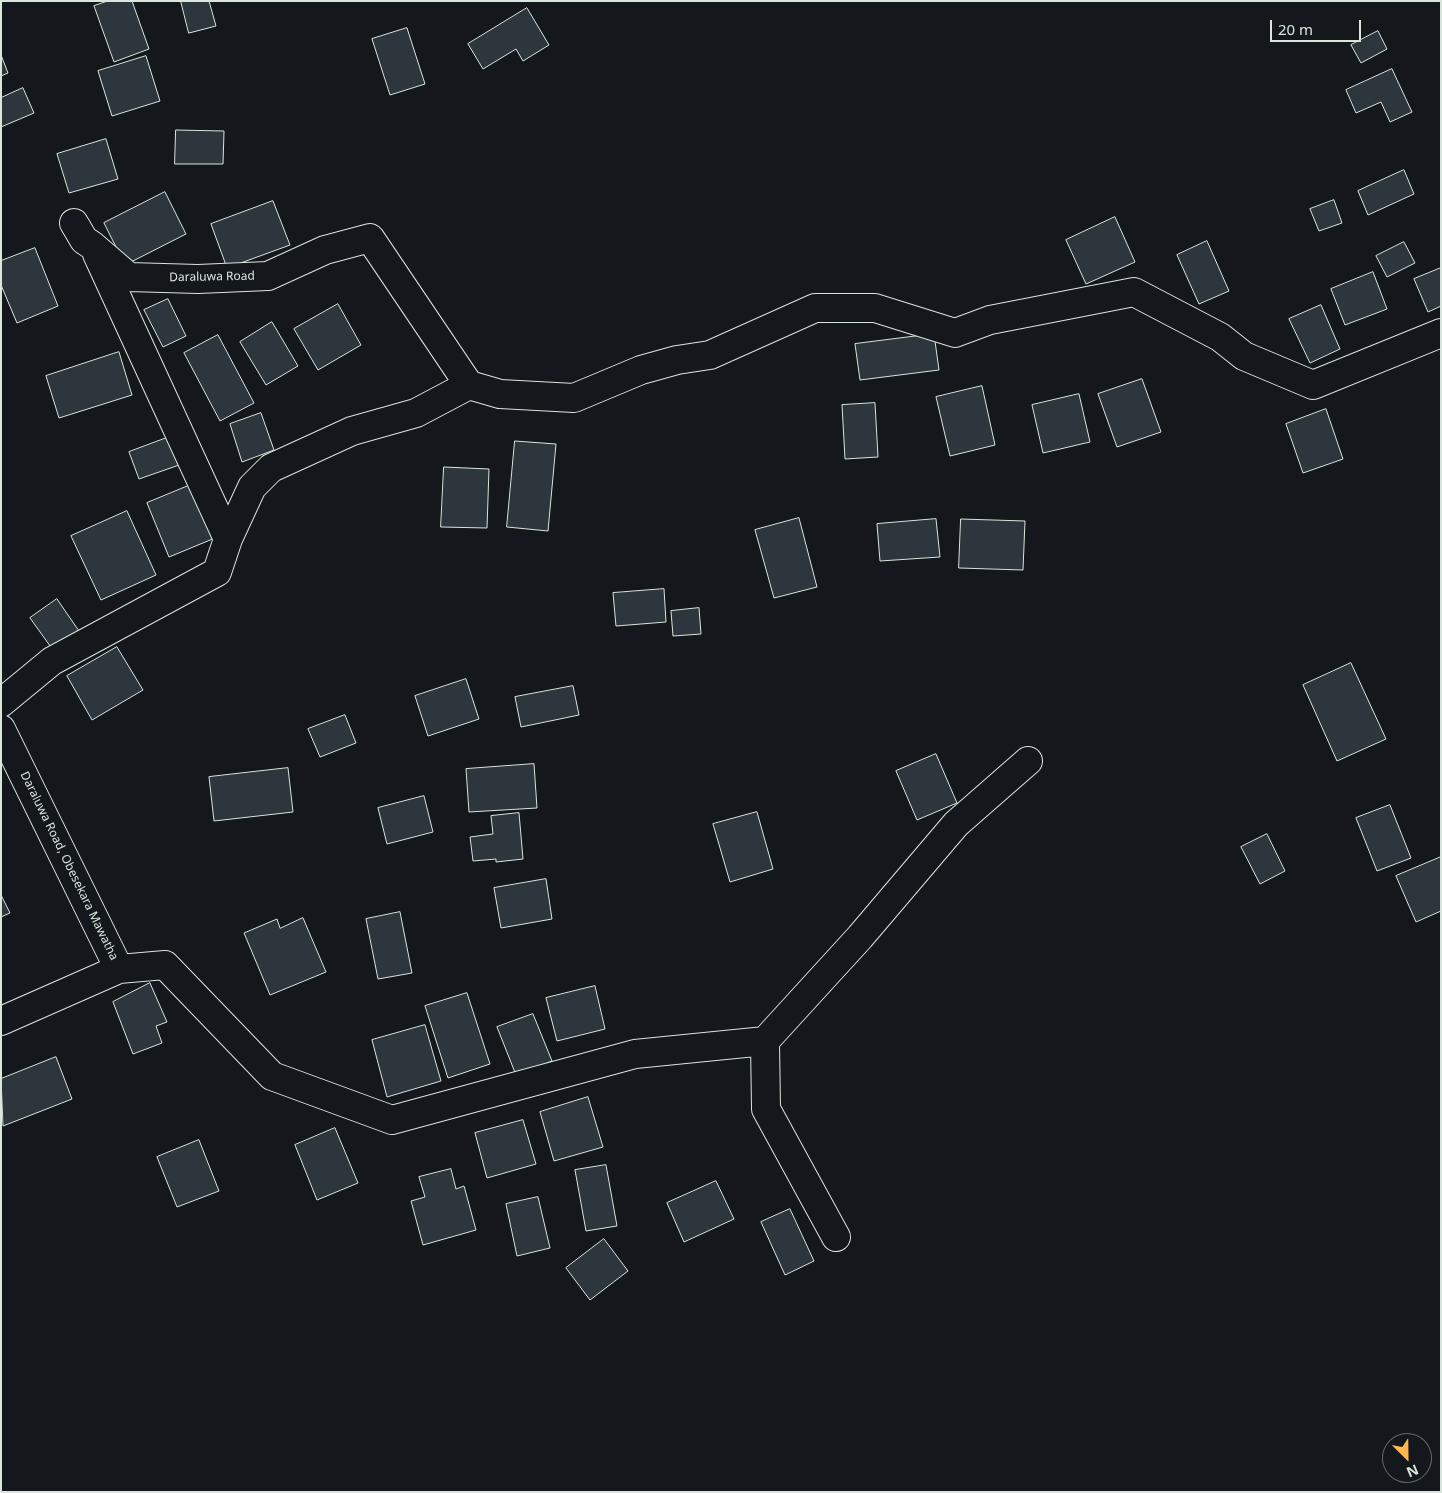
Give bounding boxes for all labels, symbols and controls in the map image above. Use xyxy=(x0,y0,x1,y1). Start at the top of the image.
scale bar xyxy=(1272,10,1363,42)
text: 20 m xyxy=(1278,19,1313,39)
street label: Daraluwa Road xyxy=(169,269,255,285)
street label: Daraluwa Road, Obesekara Mawatha xyxy=(17,769,121,963)
north arrow xyxy=(1382,1433,1432,1483)
text: N xyxy=(1404,1460,1422,1482)

